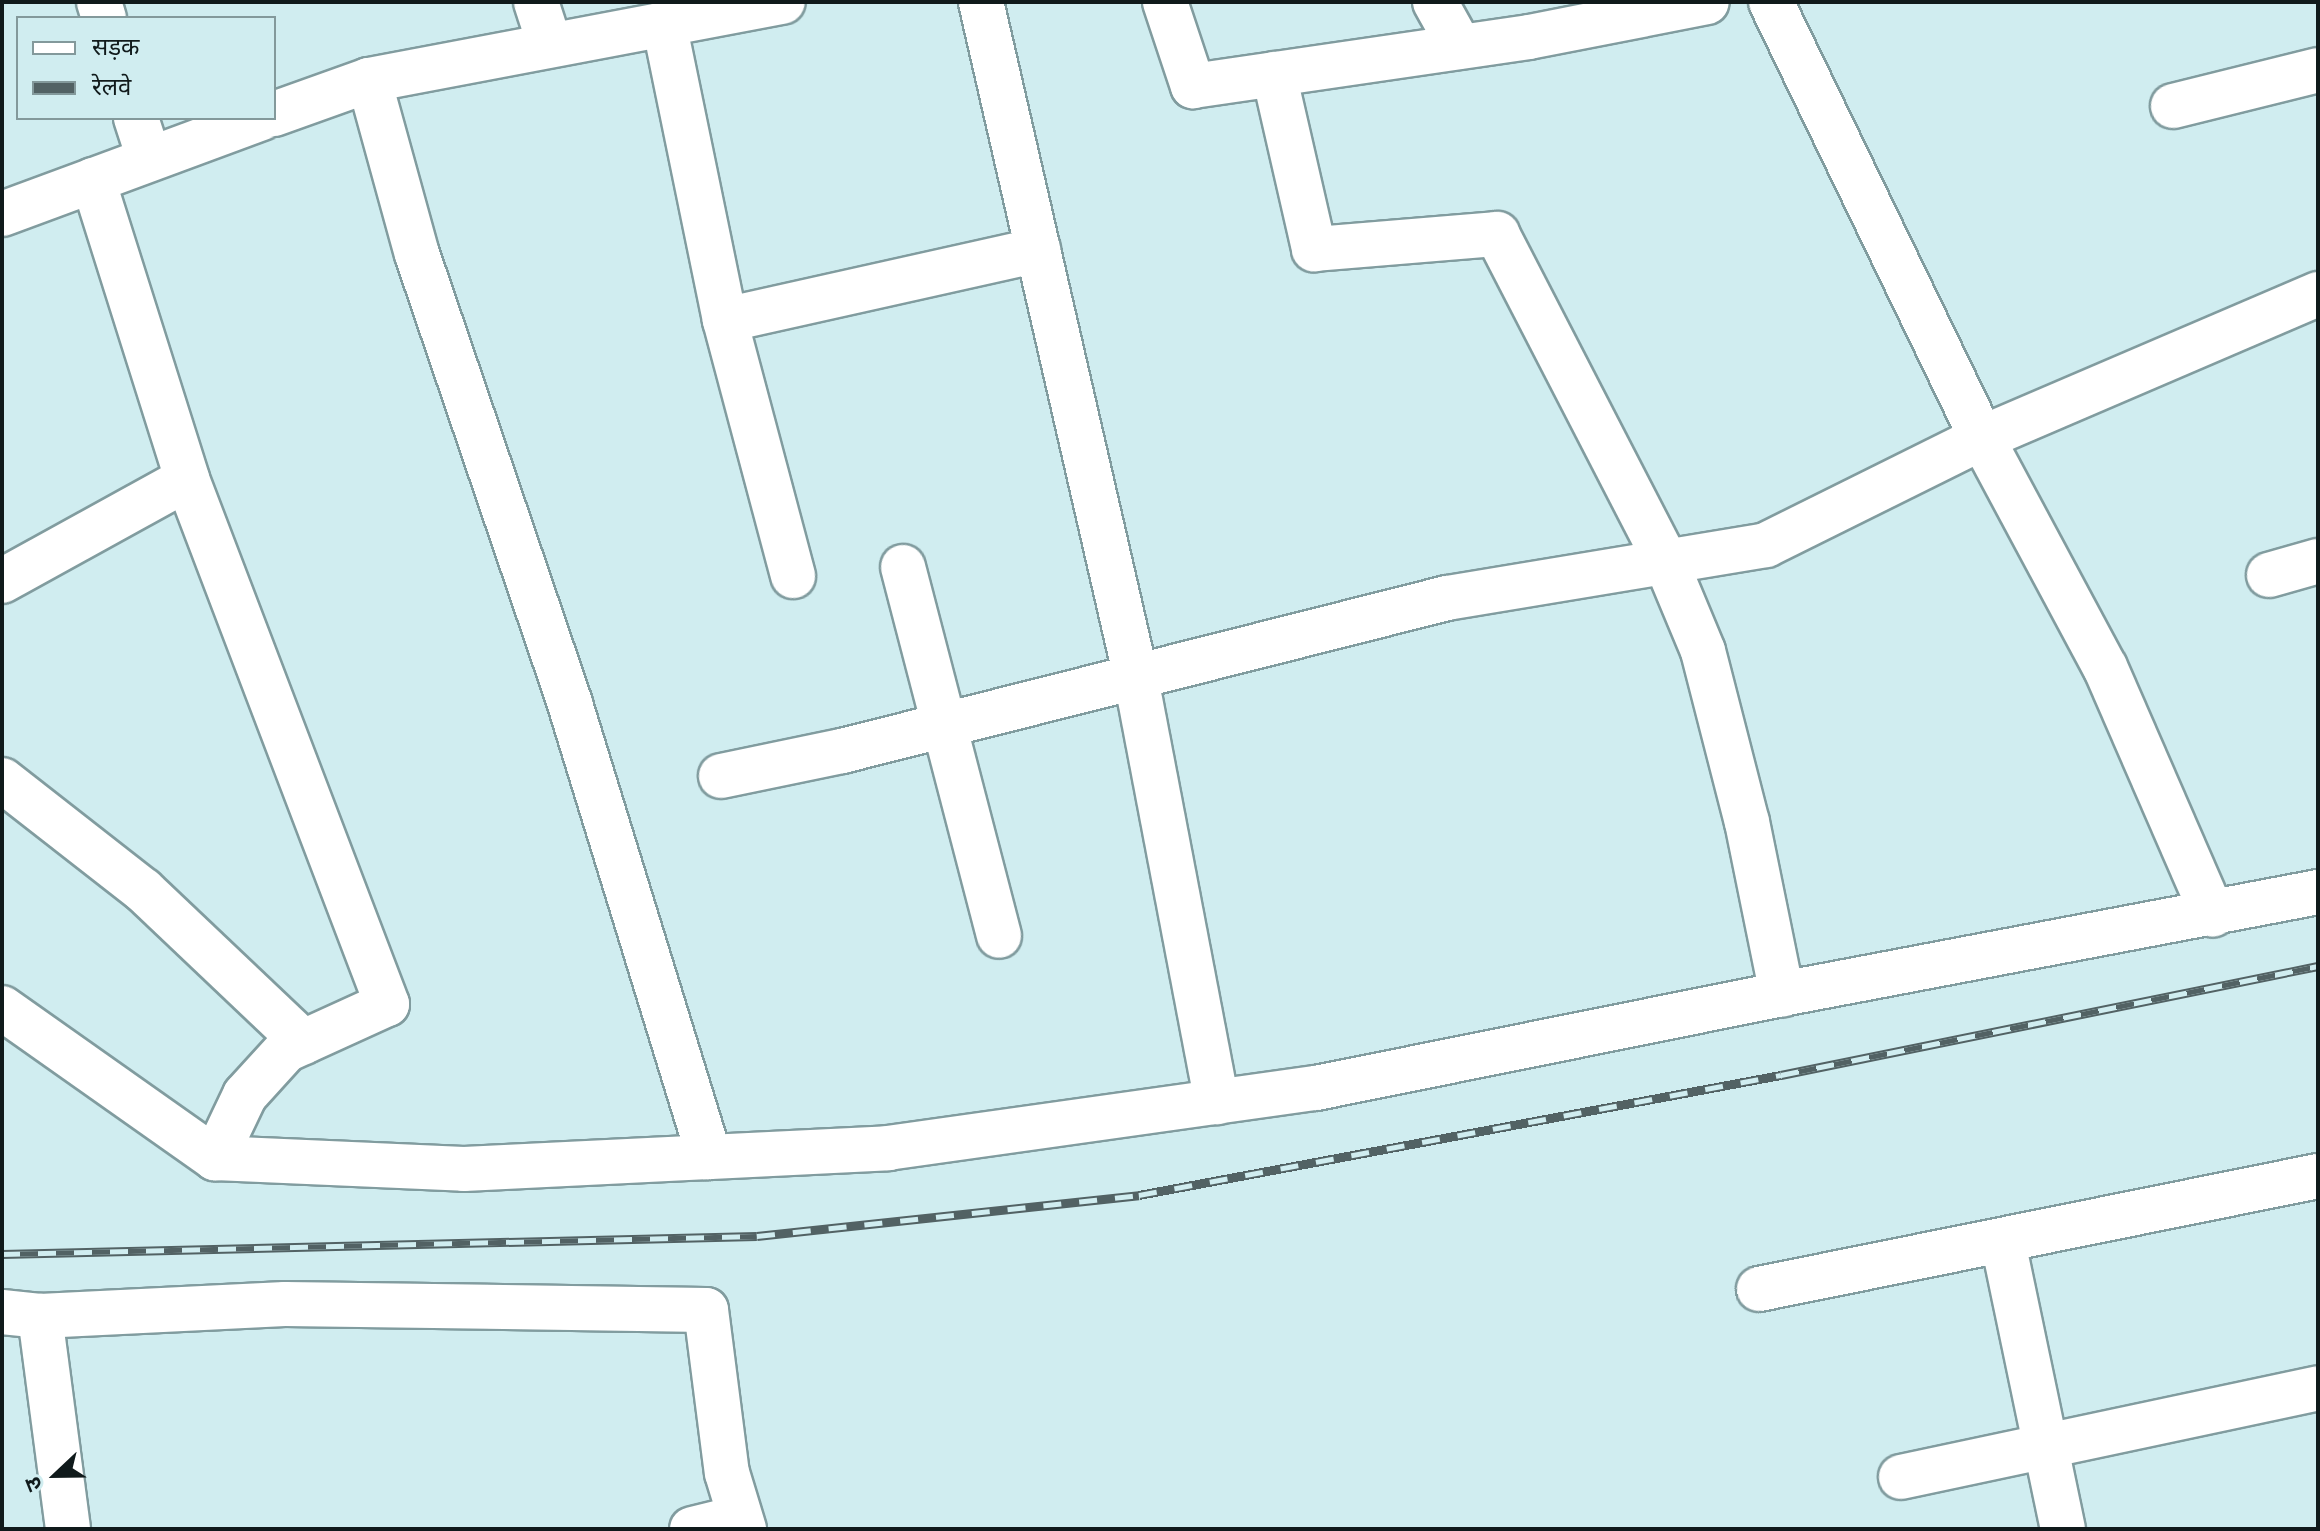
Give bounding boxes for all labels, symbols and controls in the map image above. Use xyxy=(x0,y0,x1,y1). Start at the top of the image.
legend xyxy=(16,16,276,120)
text: सड़क xyxy=(92,31,140,62)
text: रेलवे xyxy=(92,71,131,102)
north arrow xyxy=(16,1435,96,1515)
text: उ xyxy=(17,1473,49,1496)

